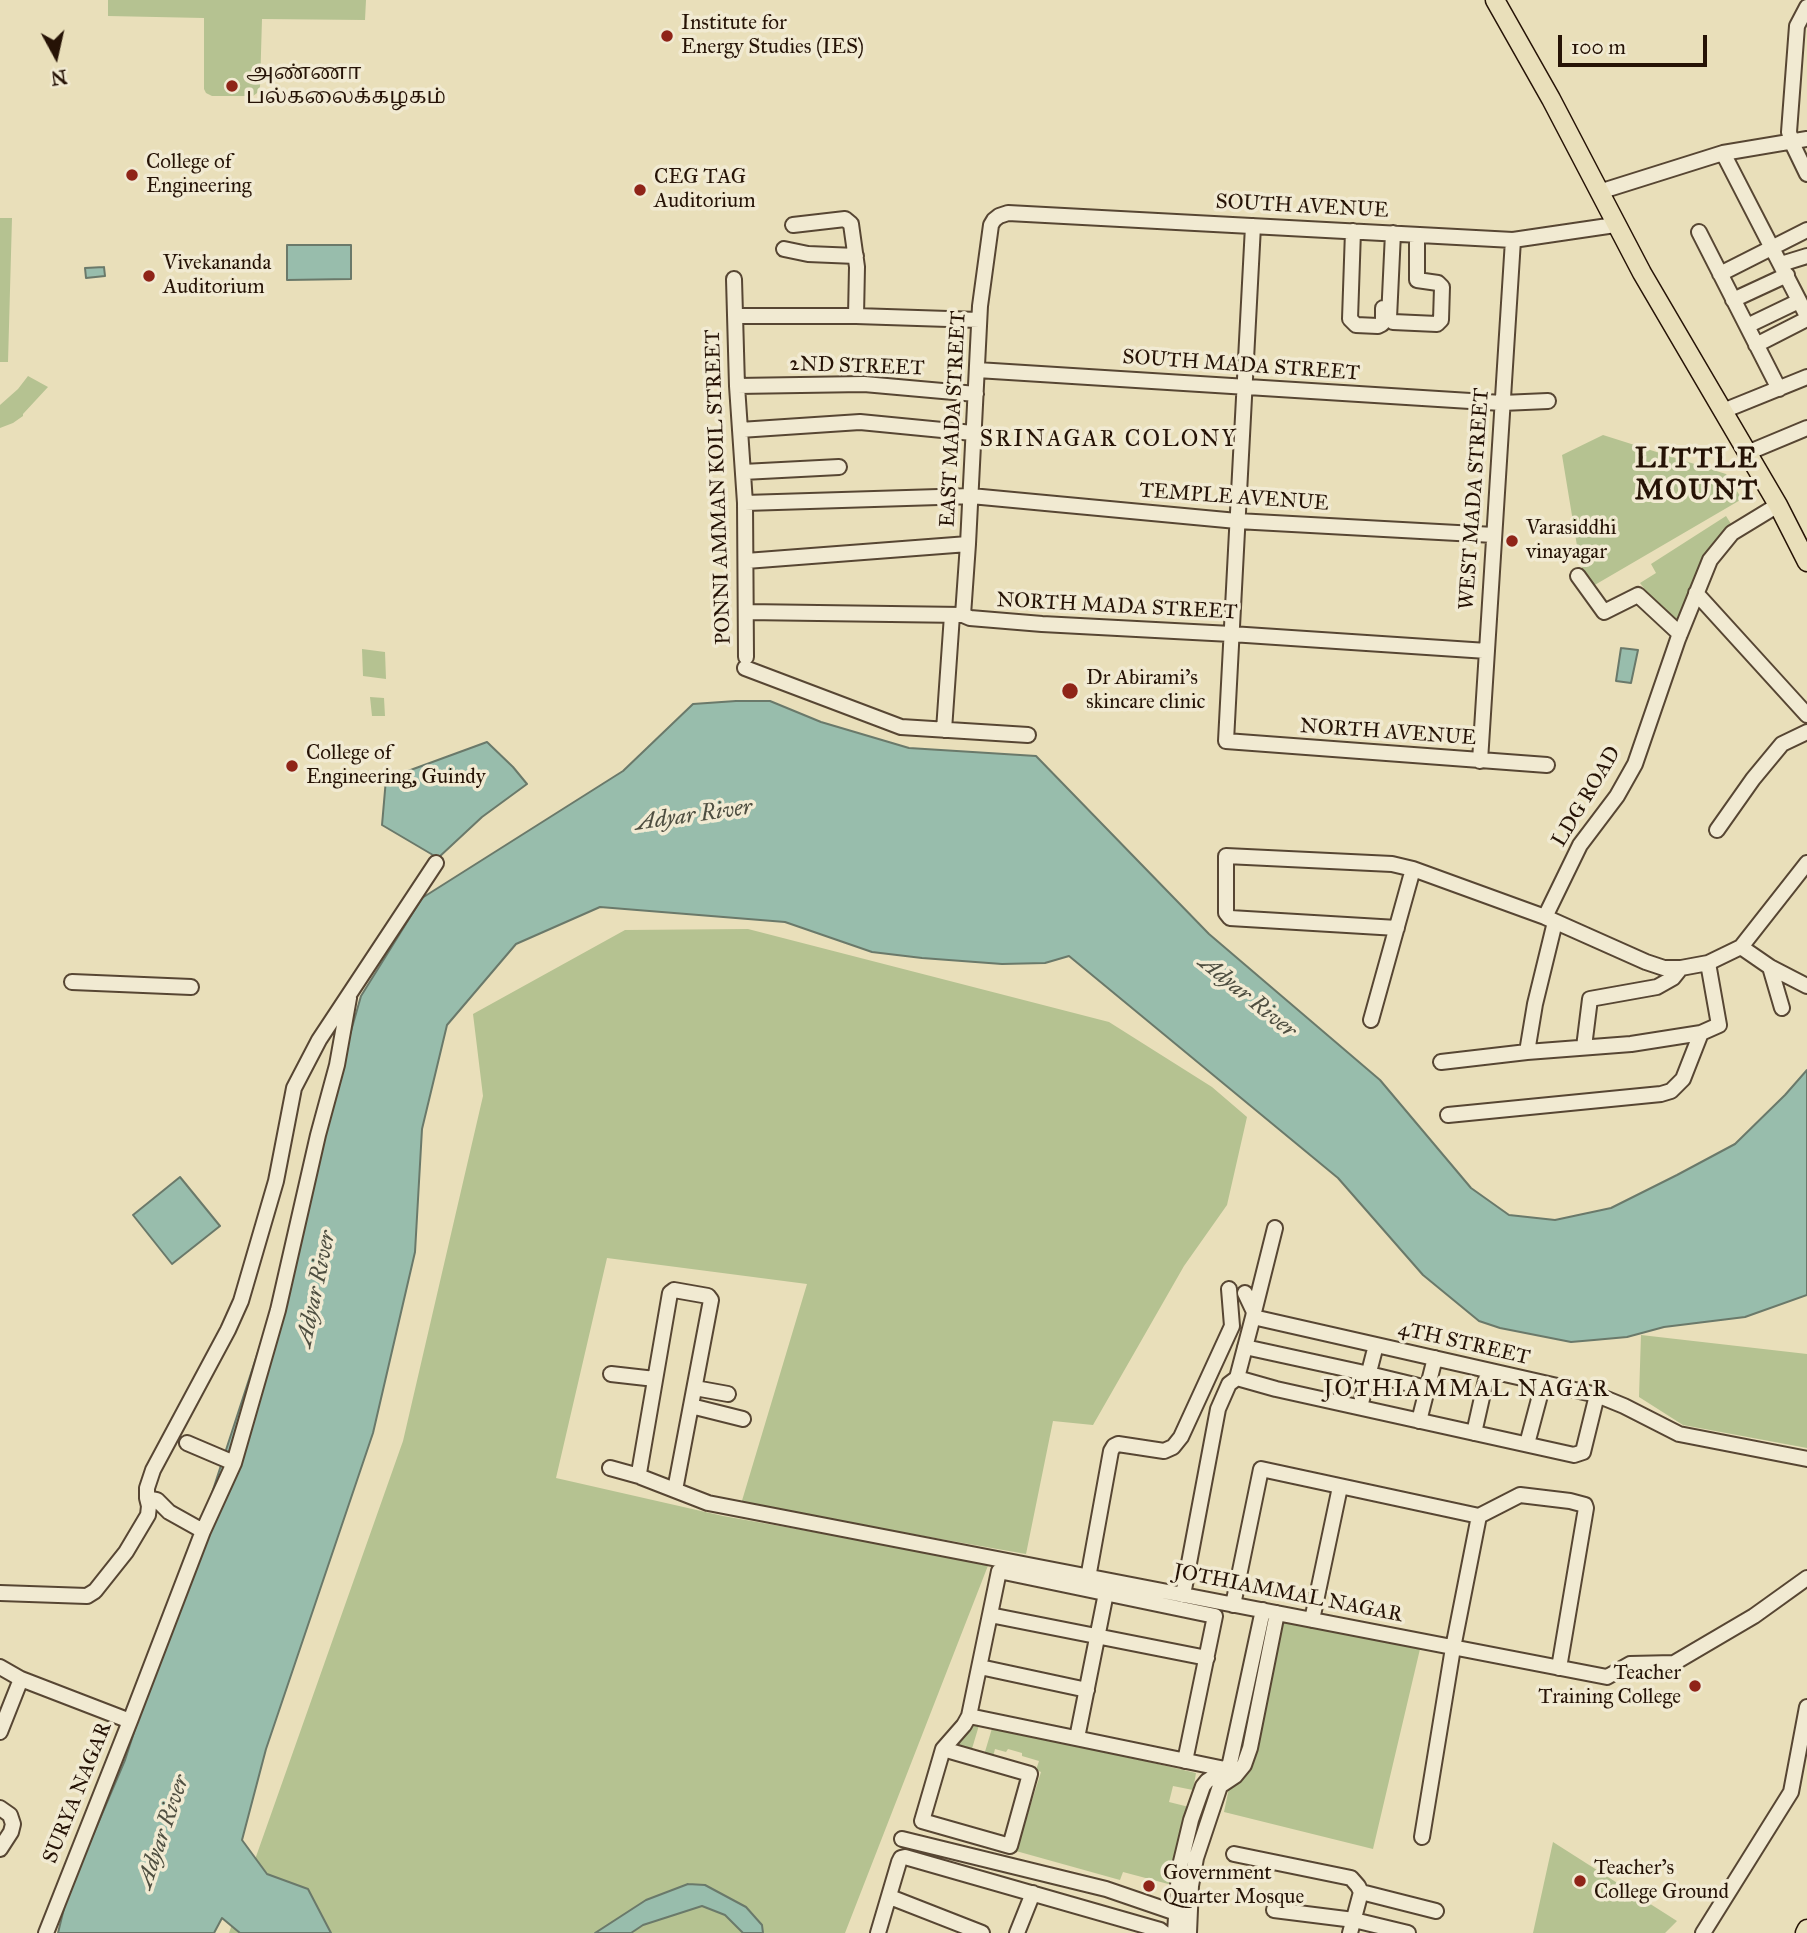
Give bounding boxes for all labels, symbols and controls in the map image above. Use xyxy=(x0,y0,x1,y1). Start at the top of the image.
place label: Institute for Energy Studies (IES) xyxy=(681,11,864,61)
north arrow xyxy=(21,21,91,91)
scale bar xyxy=(1562,21,1711,65)
marker: Institute for Energy Studies (IES) xyxy=(659,28,675,44)
text: 100 m xyxy=(1571,34,1626,60)
place label: அண்ணா பல்கலைக்கழகம் xyxy=(246,61,446,111)
text: N xyxy=(49,65,69,90)
marker: அண்ணா பல்கலைக்கழகம் xyxy=(224,78,240,94)
place label: College of Engineering xyxy=(146,150,252,200)
place label: CEG TAG Auditorium xyxy=(654,165,756,215)
marker: College of Engineering xyxy=(124,167,140,183)
marker: CEG TAG Auditorium xyxy=(632,182,648,198)
street label: SOUTH AVENUE xyxy=(1215,190,1389,224)
place label: Vivekananda Auditorium xyxy=(163,251,271,301)
marker: Vivekananda Auditorium xyxy=(141,268,157,284)
street label: EAST MADA STREET xyxy=(936,310,972,528)
street label: PONNI AMMAN KOIL STREET xyxy=(701,329,737,645)
street label: SOUTH MADA STREET xyxy=(1121,345,1361,387)
street label: 2ND STREET xyxy=(789,352,925,382)
street label: WEST MADA STREET xyxy=(1455,387,1495,611)
district label: SRINAGAR COLONY xyxy=(982,426,1236,454)
district label: LITTLE MOUNT xyxy=(1635,443,1759,509)
street label: TEMPLE AVENUE xyxy=(1138,479,1330,517)
place label: Varasiddhi vinayagar xyxy=(1526,516,1616,566)
marker: Varasiddhi vinayagar xyxy=(1504,533,1520,549)
street label: NORTH MADA STREET xyxy=(996,588,1238,626)
place label: Dr Abirami's skincare clinic xyxy=(1086,666,1205,716)
marker: Dr Abirami's skincare clinic xyxy=(1060,681,1080,701)
street label: NORTH AVENUE xyxy=(1299,714,1477,752)
place label: College of Engineering, Guindy xyxy=(306,741,485,791)
street label: LDG ROAD xyxy=(1547,742,1627,852)
marker: College of Engineering, Guindy xyxy=(284,758,300,774)
water label: Adyar River xyxy=(634,794,754,838)
water label: Adyar River xyxy=(1193,949,1301,1045)
water label: Adyar River xyxy=(291,1229,343,1349)
street label: 4TH STREET xyxy=(1396,1317,1532,1371)
district label: JOTHIAMMAL NAGAR xyxy=(1325,1376,1609,1404)
street label: JOTHIAMMAL NAGAR xyxy=(1171,1559,1405,1629)
place label: Teacher Training College xyxy=(1538,1661,1681,1711)
marker: Teacher Training College xyxy=(1687,1678,1703,1694)
street label: SURYA NAGAR xyxy=(38,1719,118,1867)
water label: Adyar River xyxy=(132,1772,196,1892)
place label: Teacher's College Ground xyxy=(1594,1856,1729,1906)
place label: Government Quarter Mosque xyxy=(1163,1861,1304,1911)
marker: Teacher's College Ground xyxy=(1572,1873,1588,1889)
marker: Government Quarter Mosque xyxy=(1141,1878,1157,1894)

